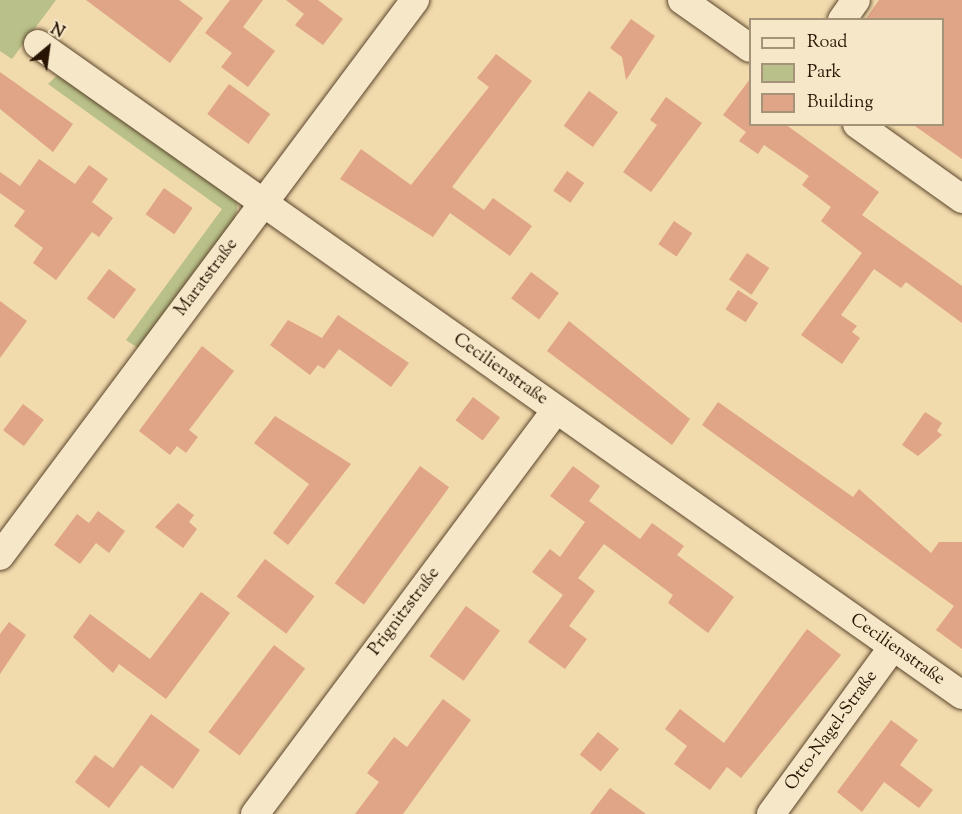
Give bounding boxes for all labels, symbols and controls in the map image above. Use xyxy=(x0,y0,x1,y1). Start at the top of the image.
north arrow xyxy=(18,18,78,78)
legend xyxy=(749,18,944,126)
text: N xyxy=(46,19,68,45)
text: Road xyxy=(807,30,847,56)
text: Park xyxy=(807,60,841,86)
text: Building xyxy=(807,90,873,116)
street label: Maratstraße xyxy=(171,235,243,321)
street label: Cecilienstraße xyxy=(448,329,552,411)
street label: Prignitzstraße xyxy=(365,563,445,661)
street label: Cecilienstraße xyxy=(845,609,949,691)
street label: Otto-Nagel-Straße xyxy=(781,667,883,795)

